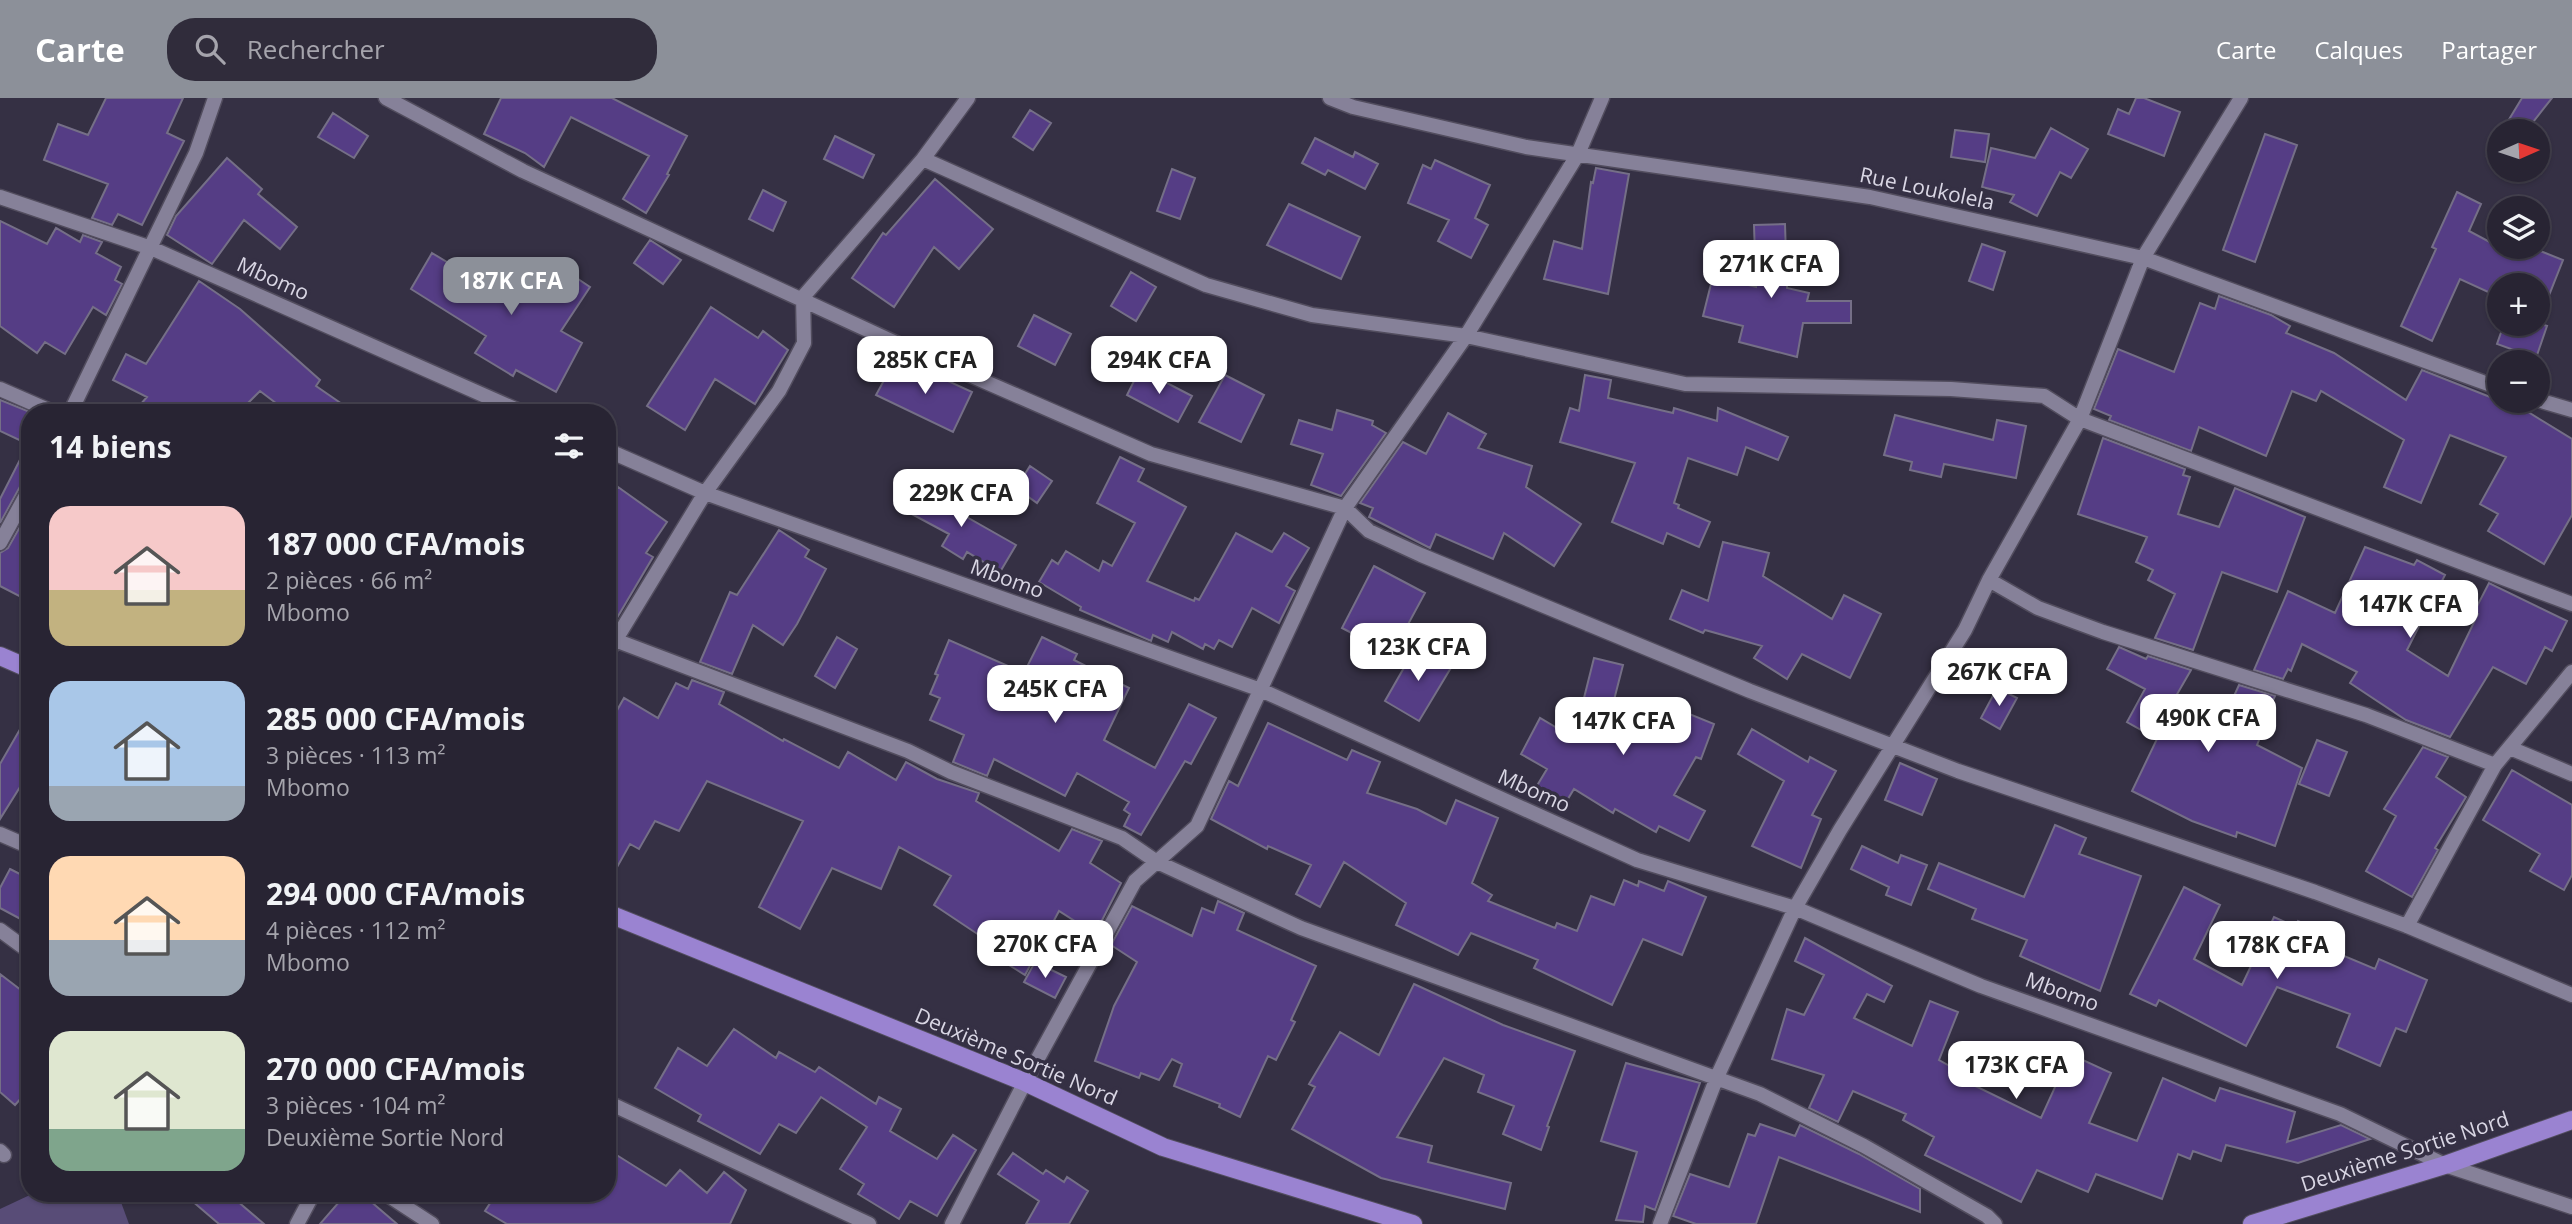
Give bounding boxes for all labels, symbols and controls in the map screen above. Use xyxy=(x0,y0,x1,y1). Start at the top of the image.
search box xyxy=(167,18,657,81)
text: Carte xyxy=(35,27,125,72)
icon: search xyxy=(191,30,229,68)
text: Rechercher xyxy=(247,31,385,67)
text: Carte xyxy=(2216,33,2276,66)
text: Calques xyxy=(2314,33,2403,66)
text: Partager xyxy=(2441,33,2537,66)
north arrow xyxy=(2487,119,2550,182)
map controls xyxy=(2487,119,2550,413)
street label: Rue Loukolela xyxy=(1857,160,1997,216)
button: layers xyxy=(2487,196,2550,259)
pin: 271K CFA xyxy=(1699,240,1843,300)
text: 271K CFA xyxy=(1719,247,1823,279)
street label: Mbomo xyxy=(233,250,314,306)
pin: 187K CFA xyxy=(439,258,583,317)
text: 187K CFA xyxy=(459,264,563,296)
button: + xyxy=(2487,273,2550,336)
pin: 285K CFA xyxy=(853,336,997,396)
pin: 294K CFA xyxy=(1087,336,1231,396)
text: 285K CFA xyxy=(873,343,977,375)
text: 294K CFA xyxy=(1107,343,1211,375)
button: − xyxy=(2487,350,2550,413)
text: 14 biens xyxy=(49,426,172,467)
icon: filters xyxy=(550,427,588,465)
pin: 229K CFA xyxy=(889,470,1033,529)
text: 229K CFA xyxy=(909,476,1013,508)
text: 187 000 CFA/mois xyxy=(266,523,525,564)
icon: home xyxy=(105,534,189,618)
street label: Mbomo xyxy=(967,552,1048,604)
text: 2 pièces · 66 m² xyxy=(266,564,432,596)
pin: 147K CFA xyxy=(2338,580,2482,640)
text: 147K CFA xyxy=(2358,587,2462,619)
text: Mbomo xyxy=(266,596,350,628)
pin: 123K CFA xyxy=(1346,624,1490,683)
text: 123K CFA xyxy=(1366,630,1470,662)
pin: 267K CFA xyxy=(1927,648,2071,708)
text: 267K CFA xyxy=(1947,655,2051,687)
pin: 245K CFA xyxy=(983,666,1127,725)
text: 245K CFA xyxy=(1003,672,1107,704)
pin: 490K CFA xyxy=(2136,694,2280,754)
text: 285 000 CFA/mois xyxy=(266,698,525,739)
pin: 147K CFA xyxy=(1551,698,1695,757)
text: 490K CFA xyxy=(2156,701,2260,733)
text: 147K CFA xyxy=(1571,704,1675,736)
icon: home xyxy=(105,709,189,793)
text: 3 pièces · 113 m² xyxy=(266,739,446,771)
street label: Mbomo xyxy=(1494,762,1575,818)
text: Mbomo xyxy=(266,771,350,803)
text: 294 000 CFA/mois xyxy=(266,873,525,914)
icon: home xyxy=(105,884,189,968)
text: 4 pièces · 112 m² xyxy=(266,914,446,946)
pin: 270K CFA xyxy=(973,920,1117,980)
pin: 178K CFA xyxy=(2205,922,2349,981)
text: 270K CFA xyxy=(993,927,1097,959)
text: 178K CFA xyxy=(2225,928,2329,960)
text: Mbomo xyxy=(266,946,350,978)
street label: Mbomo xyxy=(2022,965,2103,1017)
street label: Deuxième Sortie Nord xyxy=(911,1001,1122,1111)
pin: 173K CFA xyxy=(1944,1042,2088,1101)
text: 270 000 CFA/mois xyxy=(266,1048,525,1089)
text: 173K CFA xyxy=(1964,1048,2068,1080)
icon: home xyxy=(105,1059,189,1143)
text: 3 pièces · 104 m² xyxy=(266,1089,446,1121)
street label: Deuxième Sortie Nord xyxy=(2297,1104,2512,1198)
text: Deuxième Sortie Nord xyxy=(266,1121,504,1153)

